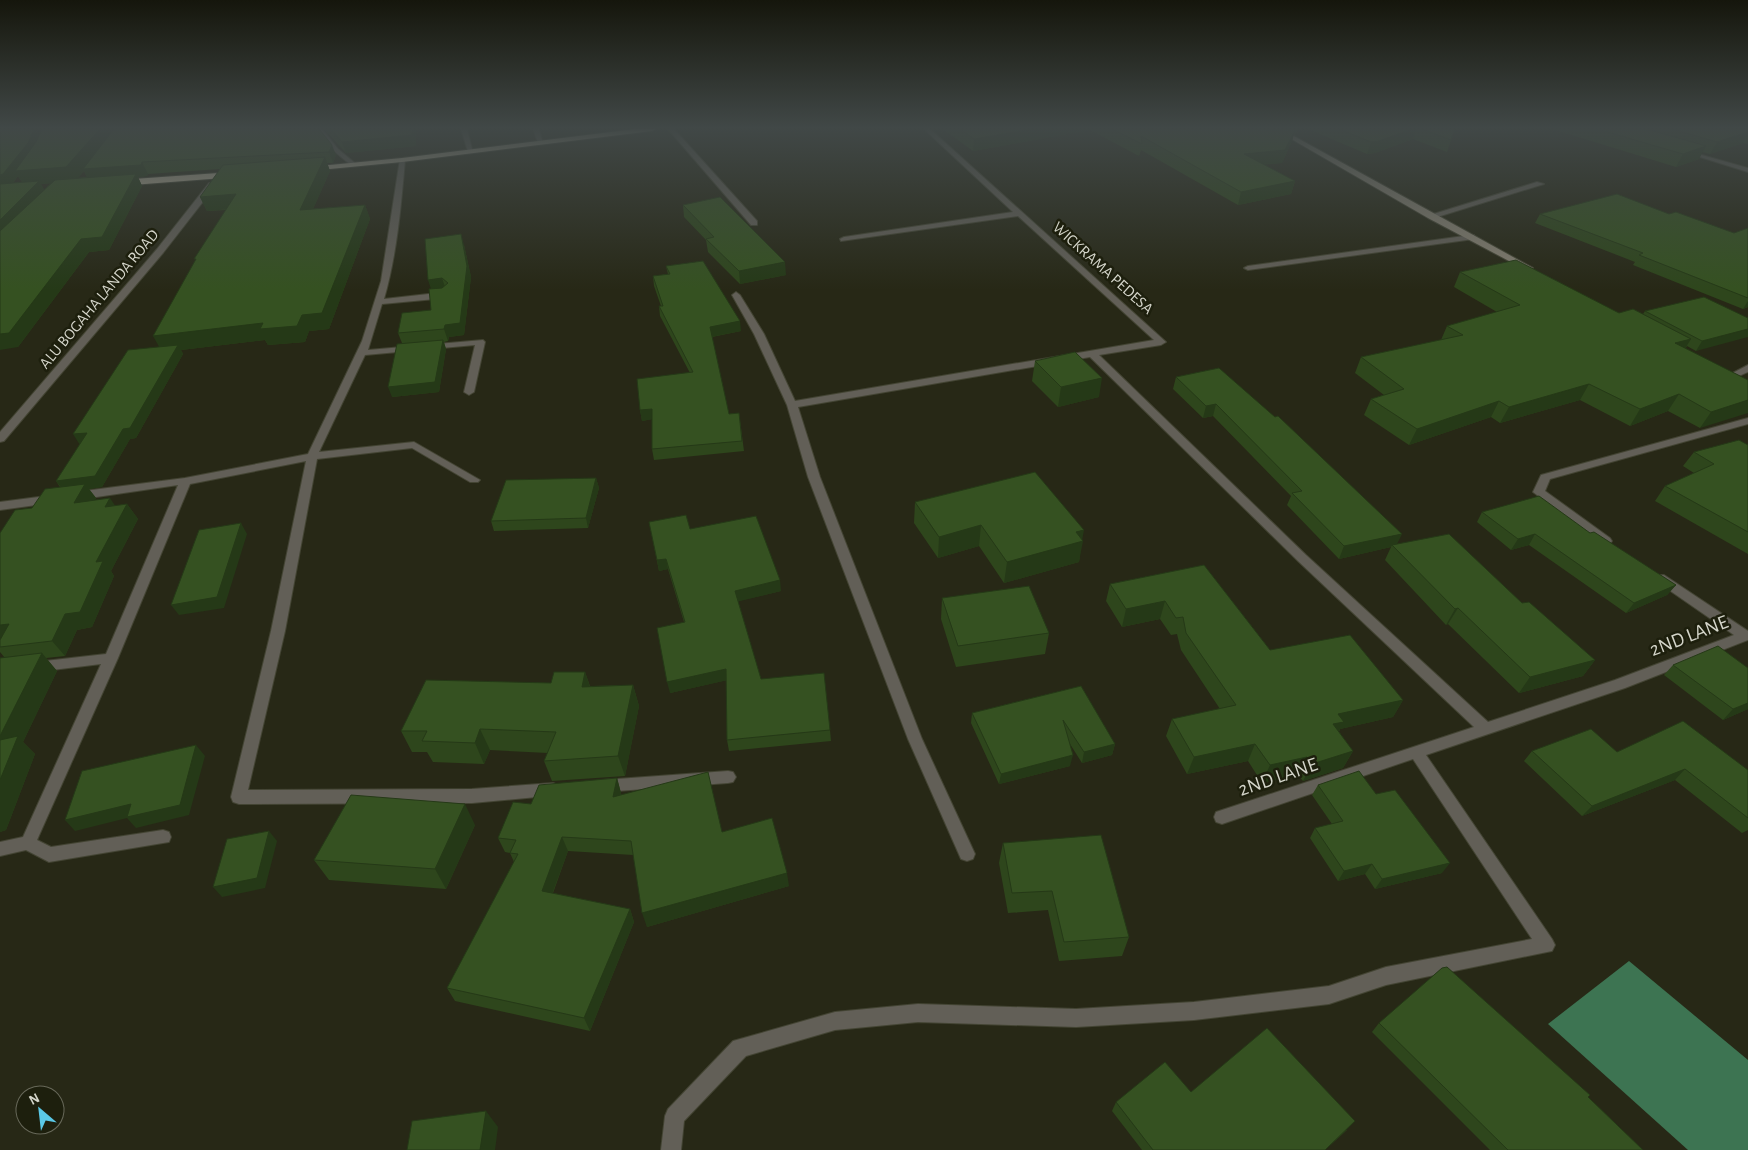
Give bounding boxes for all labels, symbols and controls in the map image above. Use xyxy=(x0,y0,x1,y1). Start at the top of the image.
street label: WICKRAMA PEDESA xyxy=(1050,219,1156,317)
street label: ALU BOGAHA LANDA ROAD xyxy=(36,226,162,372)
street label: 2ND LANE xyxy=(1647,612,1731,660)
street label: 2ND LANE xyxy=(1236,754,1320,800)
north arrow xyxy=(15,1085,65,1135)
text: N xyxy=(27,1091,42,1108)

